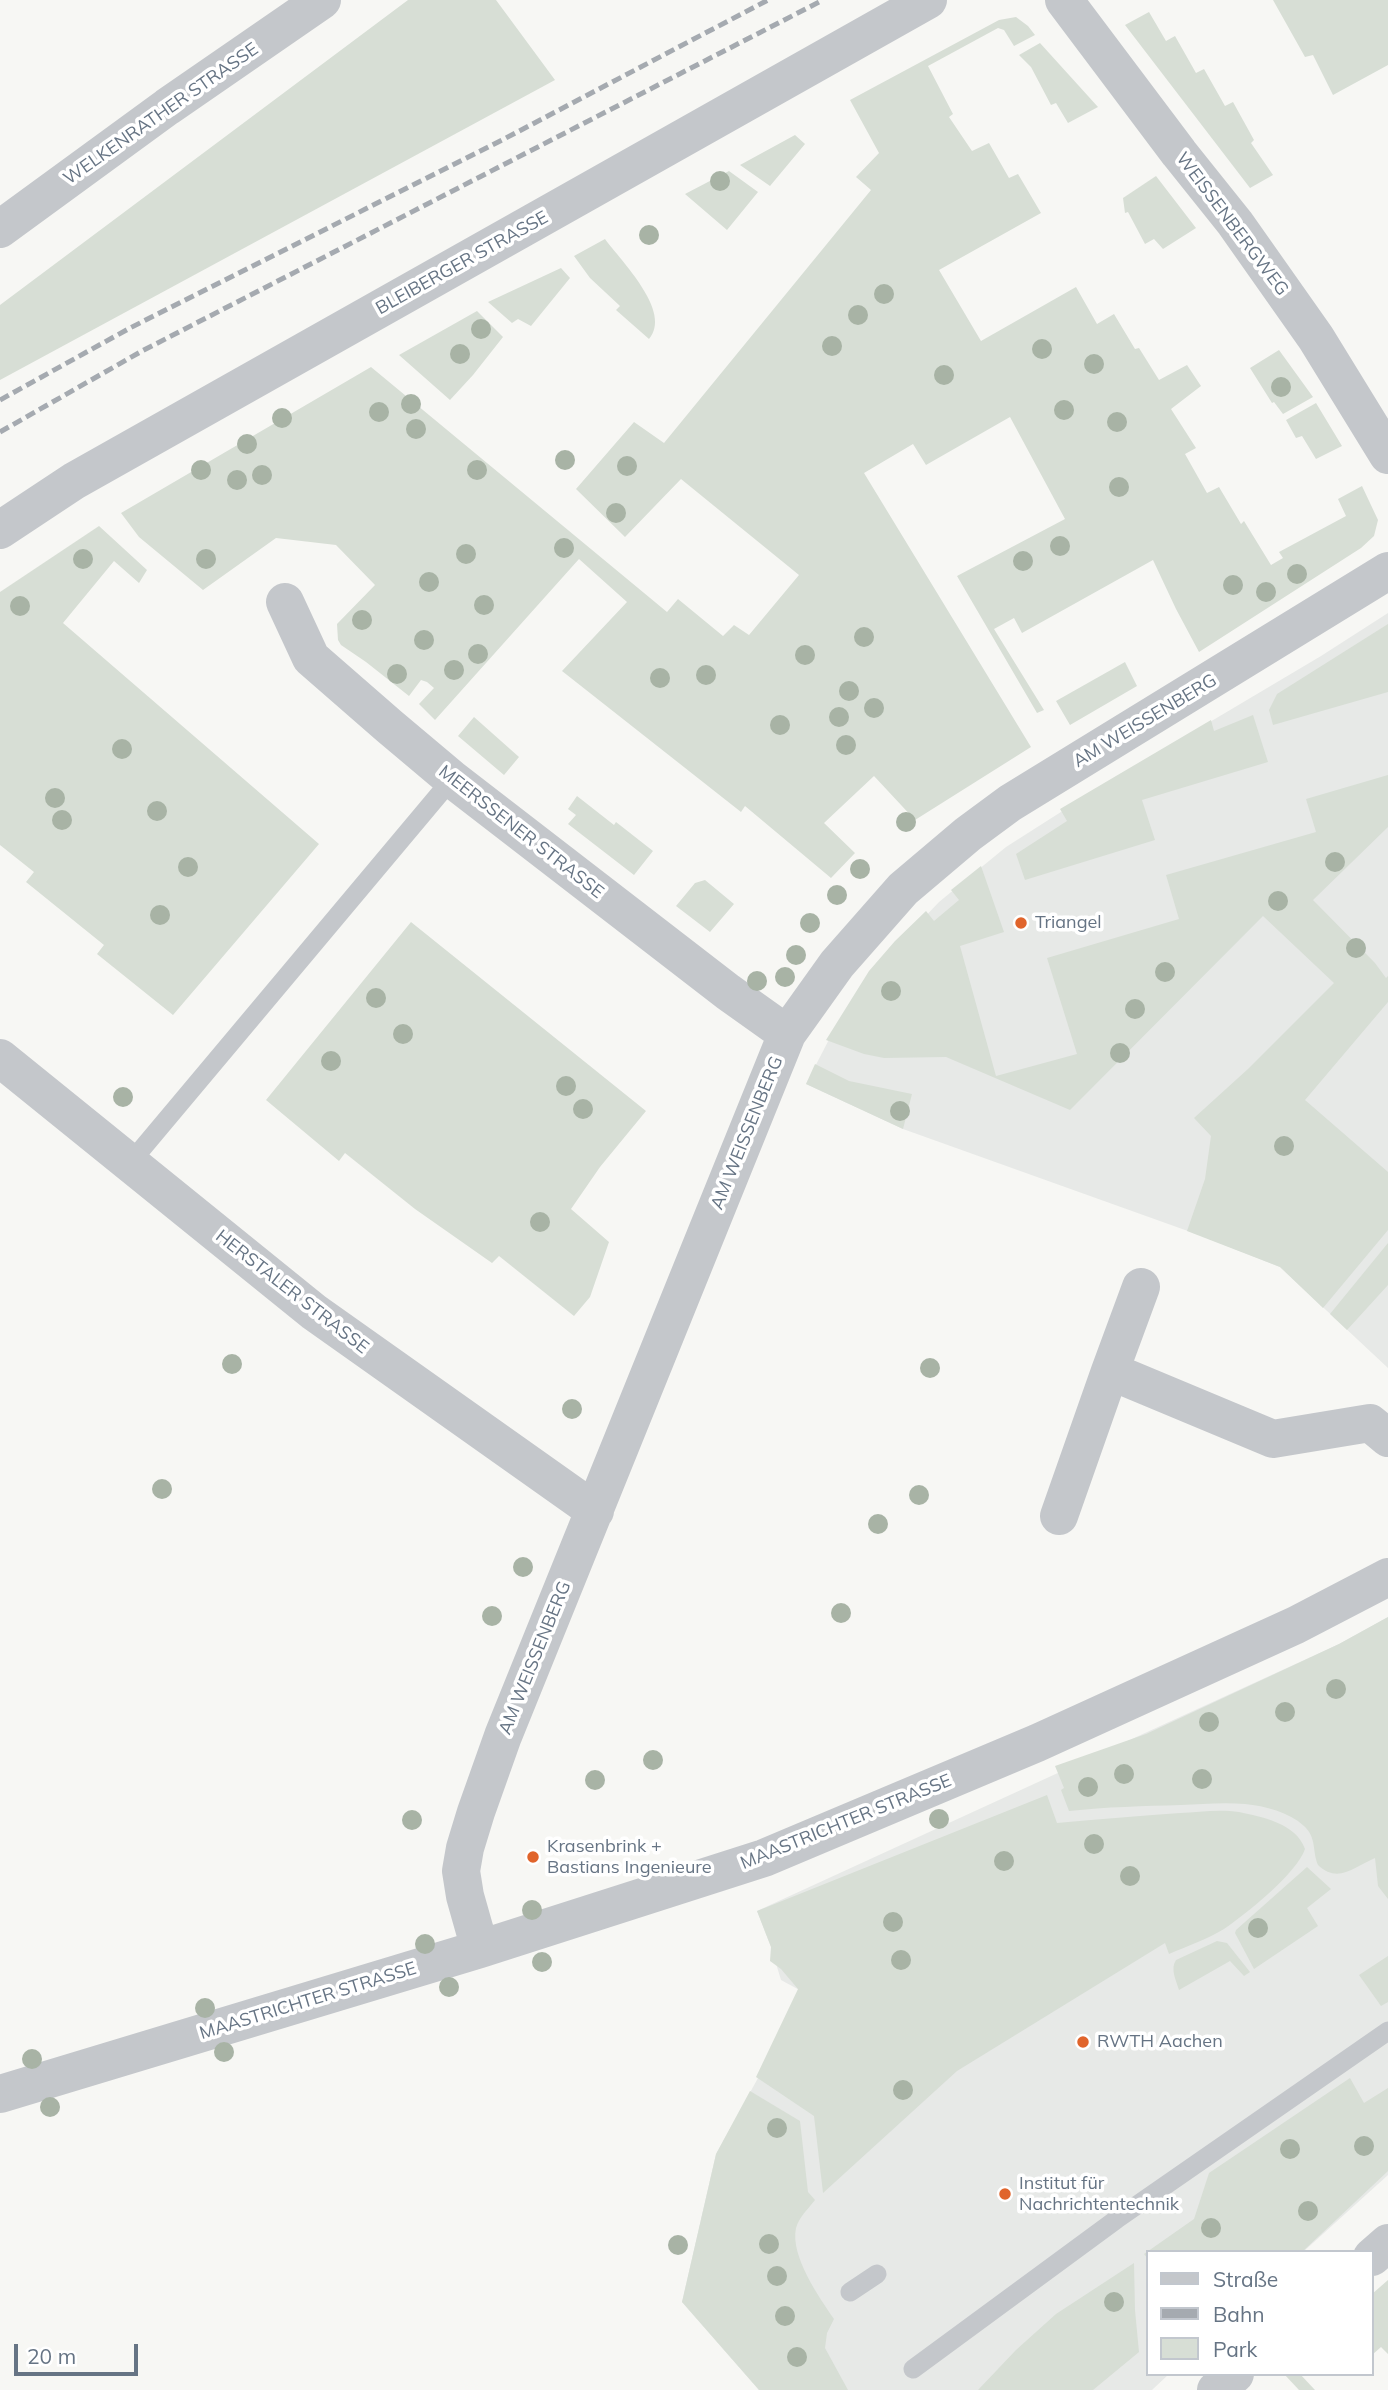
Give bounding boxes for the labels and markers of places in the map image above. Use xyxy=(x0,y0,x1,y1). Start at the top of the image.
place label: Triangel xyxy=(1035,912,1102,934)
marker: Triangel xyxy=(1013,915,1029,931)
place label: Krasenbrink + Bastians Ingenieure xyxy=(547,1836,712,1878)
marker: Krasenbrink + Bastians Ingenieure xyxy=(525,1849,541,1865)
place label: RWTH Aachen xyxy=(1097,2031,1223,2053)
marker: RWTH Aachen xyxy=(1075,2034,1091,2050)
place label: Institut für Nachrichtentechnik xyxy=(1019,2173,1179,2216)
marker: Institut für Nachrichtentechnik xyxy=(997,2186,1013,2202)

